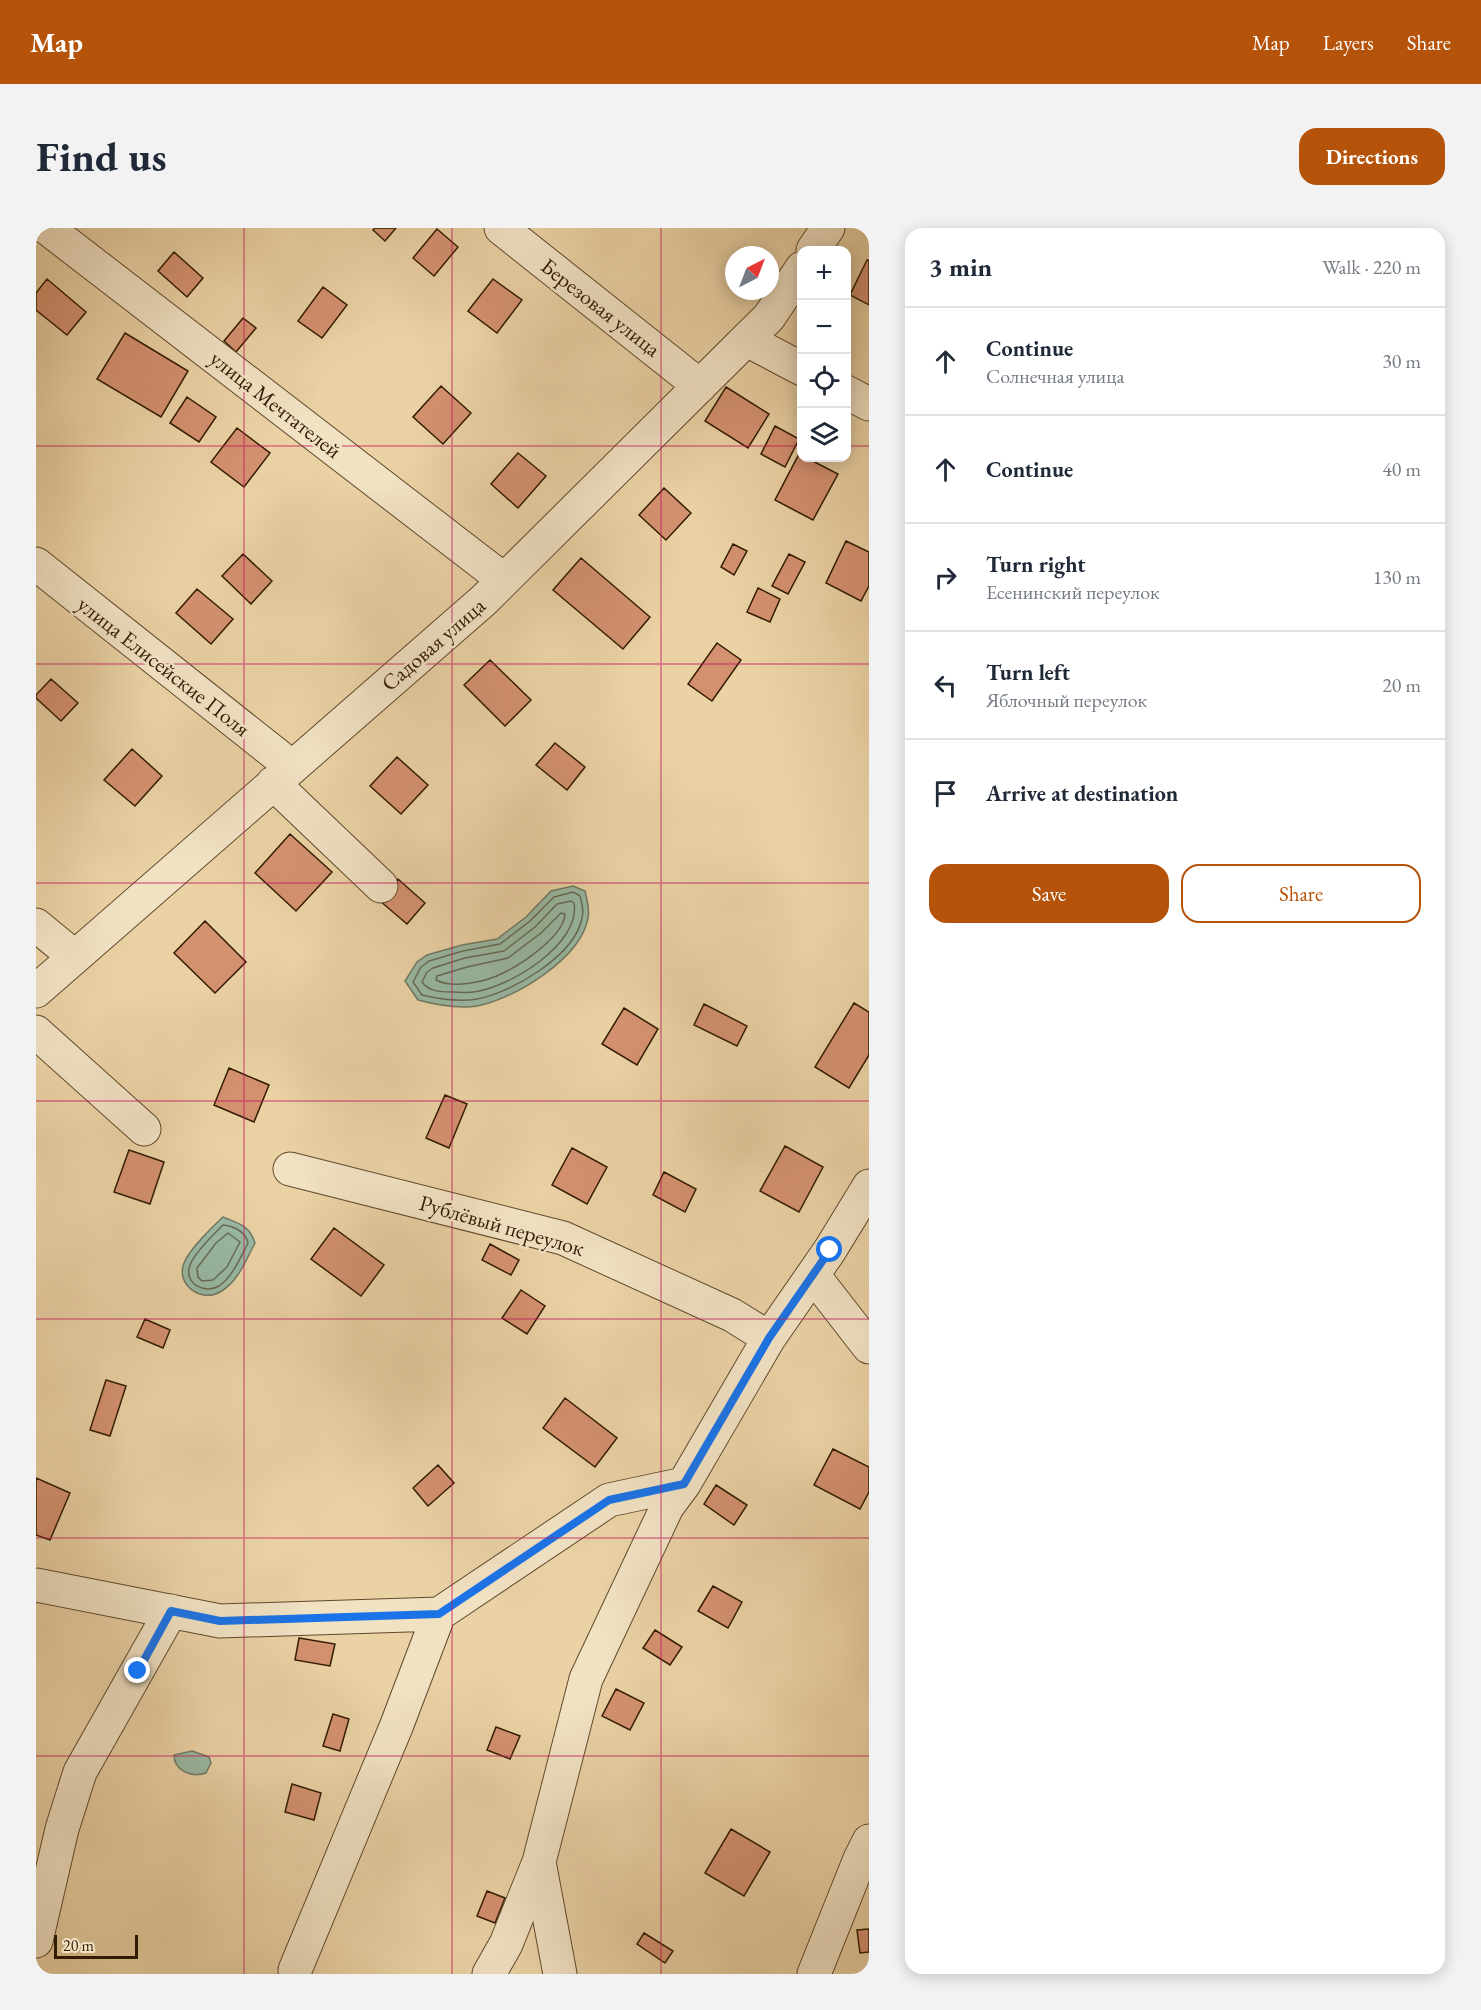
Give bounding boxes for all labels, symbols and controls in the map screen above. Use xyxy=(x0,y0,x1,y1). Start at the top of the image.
text: Map xyxy=(30,24,83,60)
text: Map xyxy=(1252,29,1290,56)
text: Layers xyxy=(1323,29,1374,56)
text: Share xyxy=(1407,29,1451,56)
button: Directions xyxy=(1299,128,1445,185)
text: Find us xyxy=(36,129,167,184)
north arrow xyxy=(725,246,779,300)
map controls xyxy=(797,246,851,462)
button: + xyxy=(797,246,851,300)
text: 3 min xyxy=(929,250,992,284)
street label: Березовая улица xyxy=(535,251,667,363)
text: Walk · 220 m xyxy=(1322,254,1421,280)
button: − xyxy=(797,300,851,354)
text: Continue xyxy=(986,334,1073,363)
street label: улица Мечтателей xyxy=(204,344,348,465)
icon: ahead xyxy=(929,345,962,378)
text: 30 m xyxy=(1382,348,1421,374)
button: locate xyxy=(797,354,851,408)
text: Солнечная улица xyxy=(986,363,1124,389)
button: layers xyxy=(797,408,851,462)
icon: ahead xyxy=(929,453,962,486)
text: Continue xyxy=(986,455,1073,484)
text: 40 m xyxy=(1382,456,1421,482)
text: Turn right xyxy=(986,550,1085,579)
icon: right xyxy=(929,561,962,594)
text: 130 m xyxy=(1373,564,1421,590)
text: Есенинский переулок xyxy=(986,579,1160,605)
street label: улица Елисейские Поля xyxy=(71,590,256,743)
street label: Садовая улица xyxy=(375,591,492,698)
text: Turn left xyxy=(986,658,1070,687)
icon: left xyxy=(929,669,962,702)
text: 20 m xyxy=(1382,672,1421,698)
text: Яблочный переулок xyxy=(986,687,1147,713)
icon: arrive xyxy=(929,777,962,810)
text: Arrive at destination xyxy=(986,779,1178,808)
button: Save xyxy=(929,864,1169,923)
button: Share xyxy=(1181,864,1421,923)
street label: Рублёвый переулок xyxy=(416,1188,588,1263)
route start xyxy=(816,1236,842,1262)
route end xyxy=(124,1657,150,1683)
scale bar xyxy=(54,1932,138,1960)
text: 20 m xyxy=(63,1935,94,1956)

